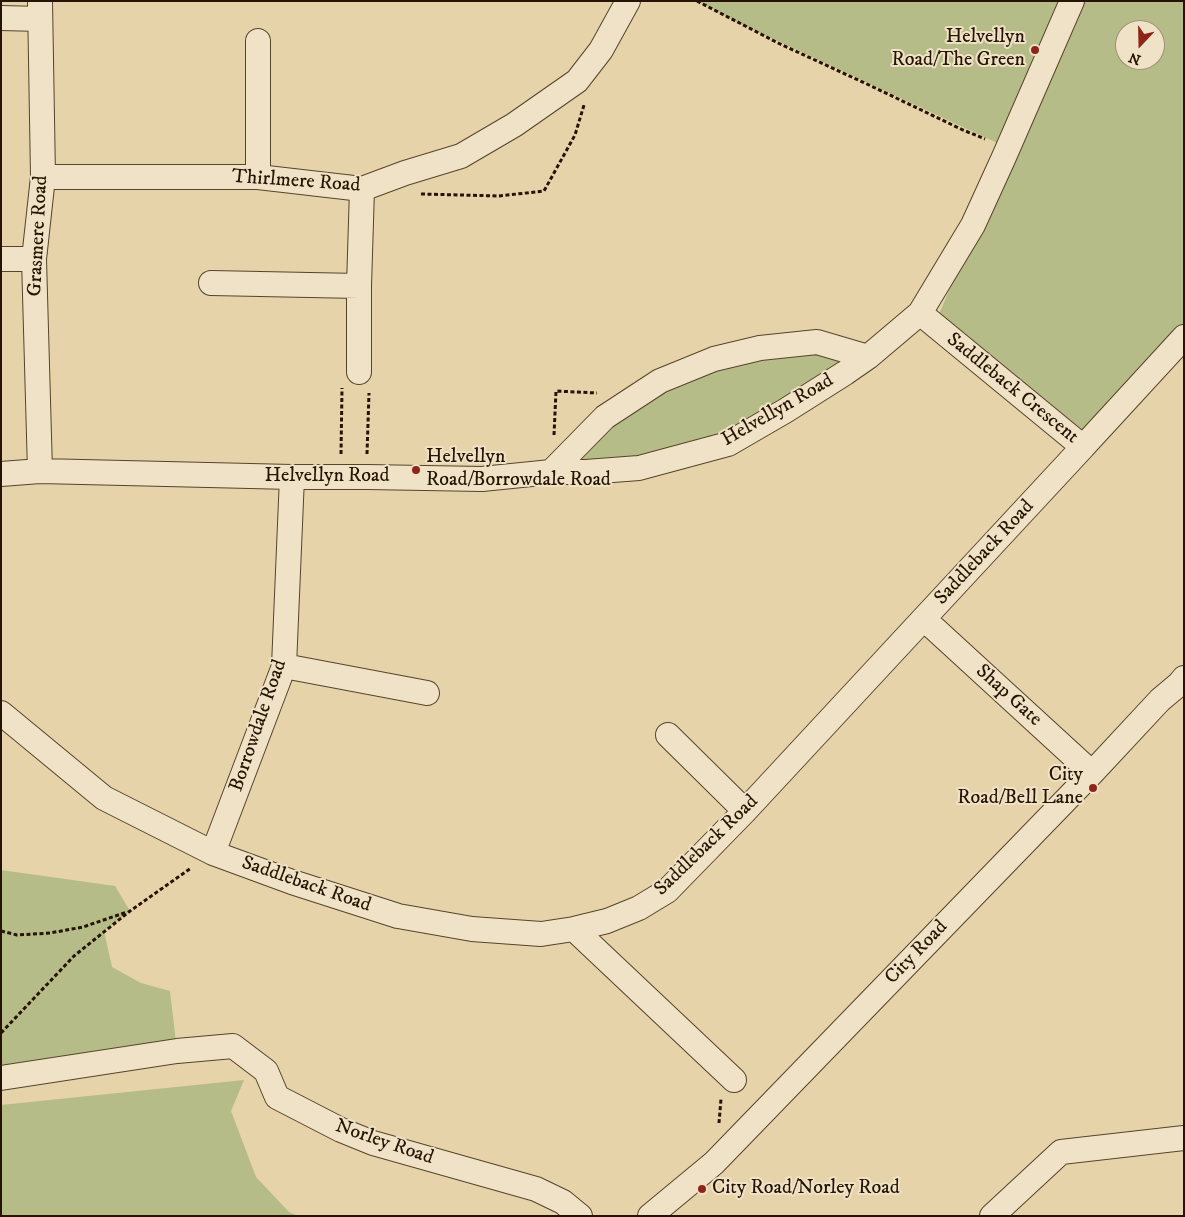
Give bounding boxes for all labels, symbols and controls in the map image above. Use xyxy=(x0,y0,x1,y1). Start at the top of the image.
north arrow xyxy=(1115,20,1165,70)
place label: Helvellyn Road/The Green xyxy=(892,26,1025,73)
marker: Helvellyn Road/The Green xyxy=(1029,44,1041,56)
text: N xyxy=(1126,48,1144,69)
street label: Thirlmere Road xyxy=(231,166,361,198)
street label: Grasmere Road xyxy=(24,175,54,297)
street label: Saddleback Crescent xyxy=(941,328,1083,450)
street label: Helvellyn Road xyxy=(718,369,838,453)
place label: Helvellyn Road/Borrowdale Road xyxy=(426,446,611,493)
marker: Helvellyn Road/Borrowdale Road xyxy=(410,464,422,476)
street label: Helvellyn Road xyxy=(264,465,390,489)
street label: Saddleback Road xyxy=(930,495,1040,611)
street label: Borrowdale Road xyxy=(225,657,293,795)
street label: Shap Gate xyxy=(970,660,1046,732)
place label: City Road/Bell Lane xyxy=(957,764,1083,811)
marker: City Road/Bell Lane xyxy=(1087,782,1099,794)
street label: Saddleback Road xyxy=(650,790,764,902)
street label: Saddleback Road xyxy=(238,852,374,918)
street label: City Road xyxy=(881,916,953,990)
street label: Norley Road xyxy=(332,1115,436,1171)
place label: City Road/Norley Road xyxy=(712,1177,900,1201)
marker: City Road/Norley Road xyxy=(696,1183,708,1195)

